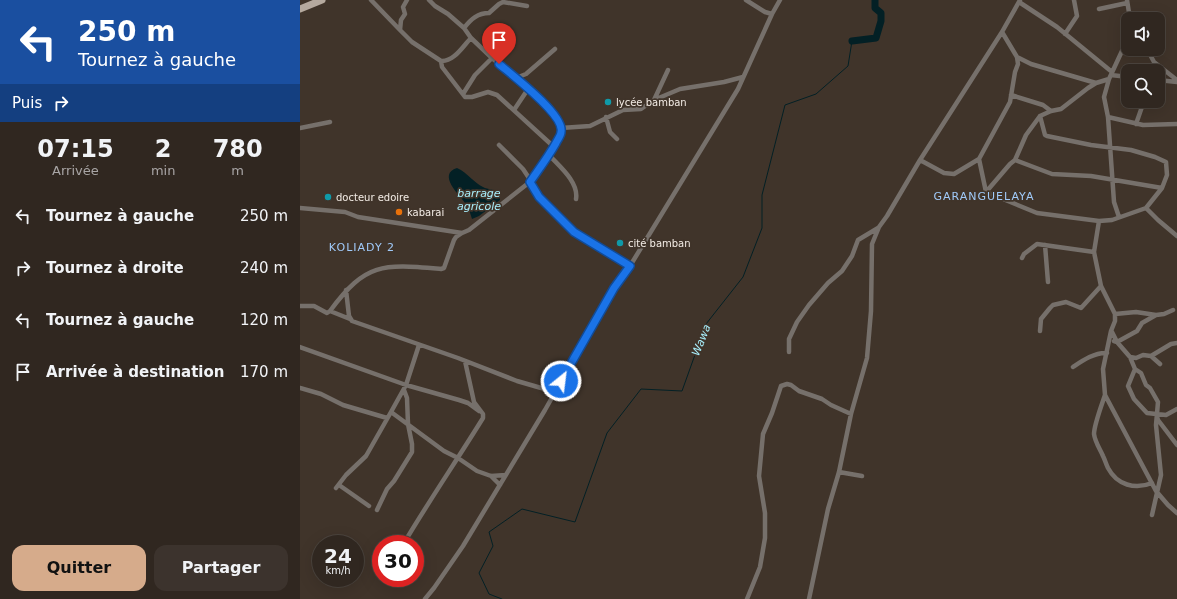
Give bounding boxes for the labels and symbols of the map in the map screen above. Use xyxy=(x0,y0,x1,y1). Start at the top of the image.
pin xyxy=(482,23,516,64)
marker: lycée bamban xyxy=(603,97,613,107)
place label: lycée bamban xyxy=(616,97,687,108)
water label: barrage agricole xyxy=(457,187,501,213)
district label: GARANGUELAYA xyxy=(934,190,1034,203)
marker: docteur edoire xyxy=(323,192,333,202)
place label: docteur edoire xyxy=(336,192,409,203)
marker: kabarai xyxy=(394,207,404,217)
place label: kabarai xyxy=(407,207,444,218)
marker: cité bamban xyxy=(615,238,625,248)
place label: cité bamban xyxy=(628,238,691,249)
district label: KOLIADY 2 xyxy=(329,241,395,254)
water label: Wawa xyxy=(689,322,714,358)
position arrow xyxy=(540,360,582,402)
speed limit sign: 30 xyxy=(372,535,424,587)

